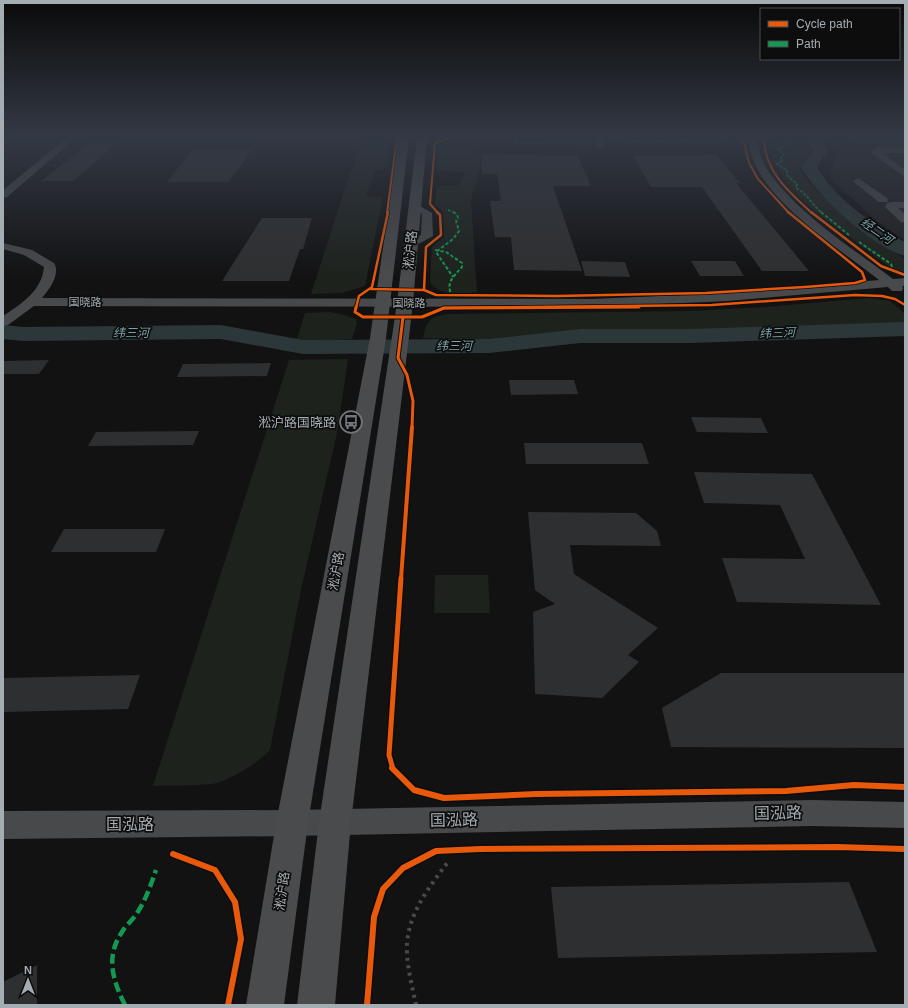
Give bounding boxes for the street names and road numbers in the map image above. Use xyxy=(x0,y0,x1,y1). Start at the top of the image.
street label: 淞沪路 xyxy=(401,230,419,270)
street label: 国晓路 xyxy=(69,296,102,308)
street label: 国晓路 xyxy=(393,297,426,309)
street label: 淞沪路 xyxy=(325,550,347,592)
street label: 国泓路 xyxy=(754,804,802,822)
street label: 国泓路 xyxy=(430,811,478,829)
street label: 国泓路 xyxy=(106,816,154,833)
street label: 淞沪路 xyxy=(272,871,292,911)

